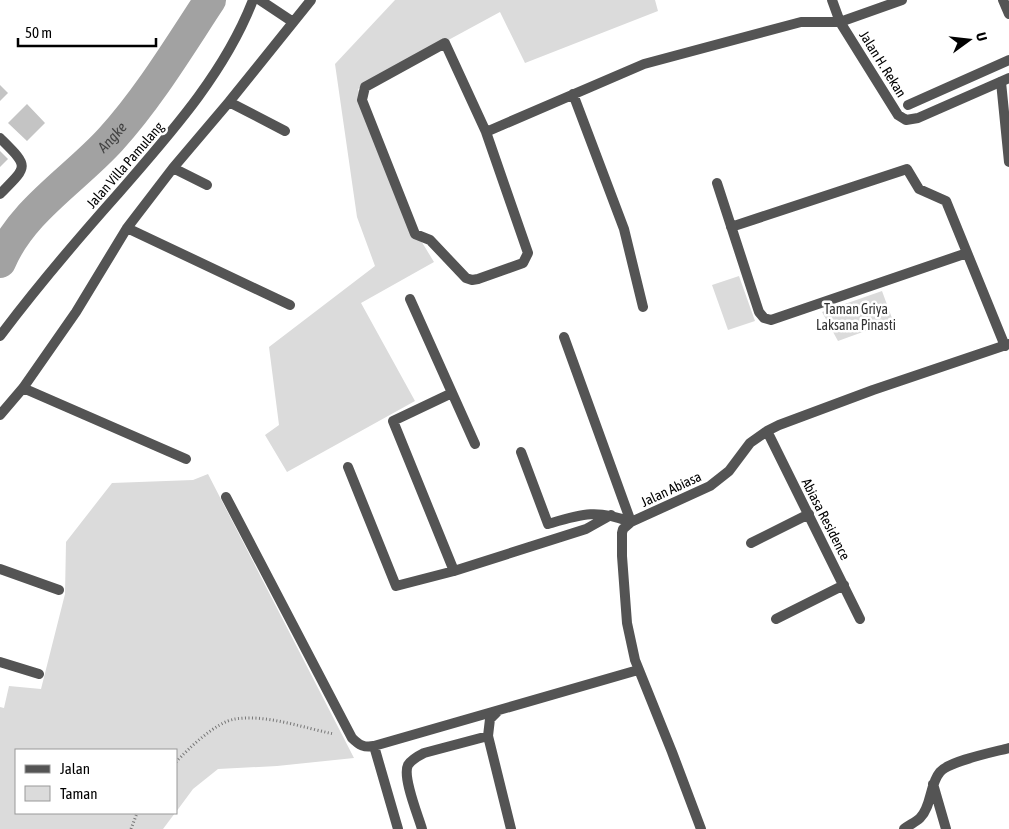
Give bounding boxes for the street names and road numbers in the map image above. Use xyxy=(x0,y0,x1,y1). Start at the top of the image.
street label: Jalan H. Rekan xyxy=(856,28,910,100)
street label: Jalan Villa Pamulang xyxy=(83,119,167,211)
street label: Jalan Abiasa xyxy=(638,468,704,510)
street label: Abiasa Residence xyxy=(799,476,853,562)

